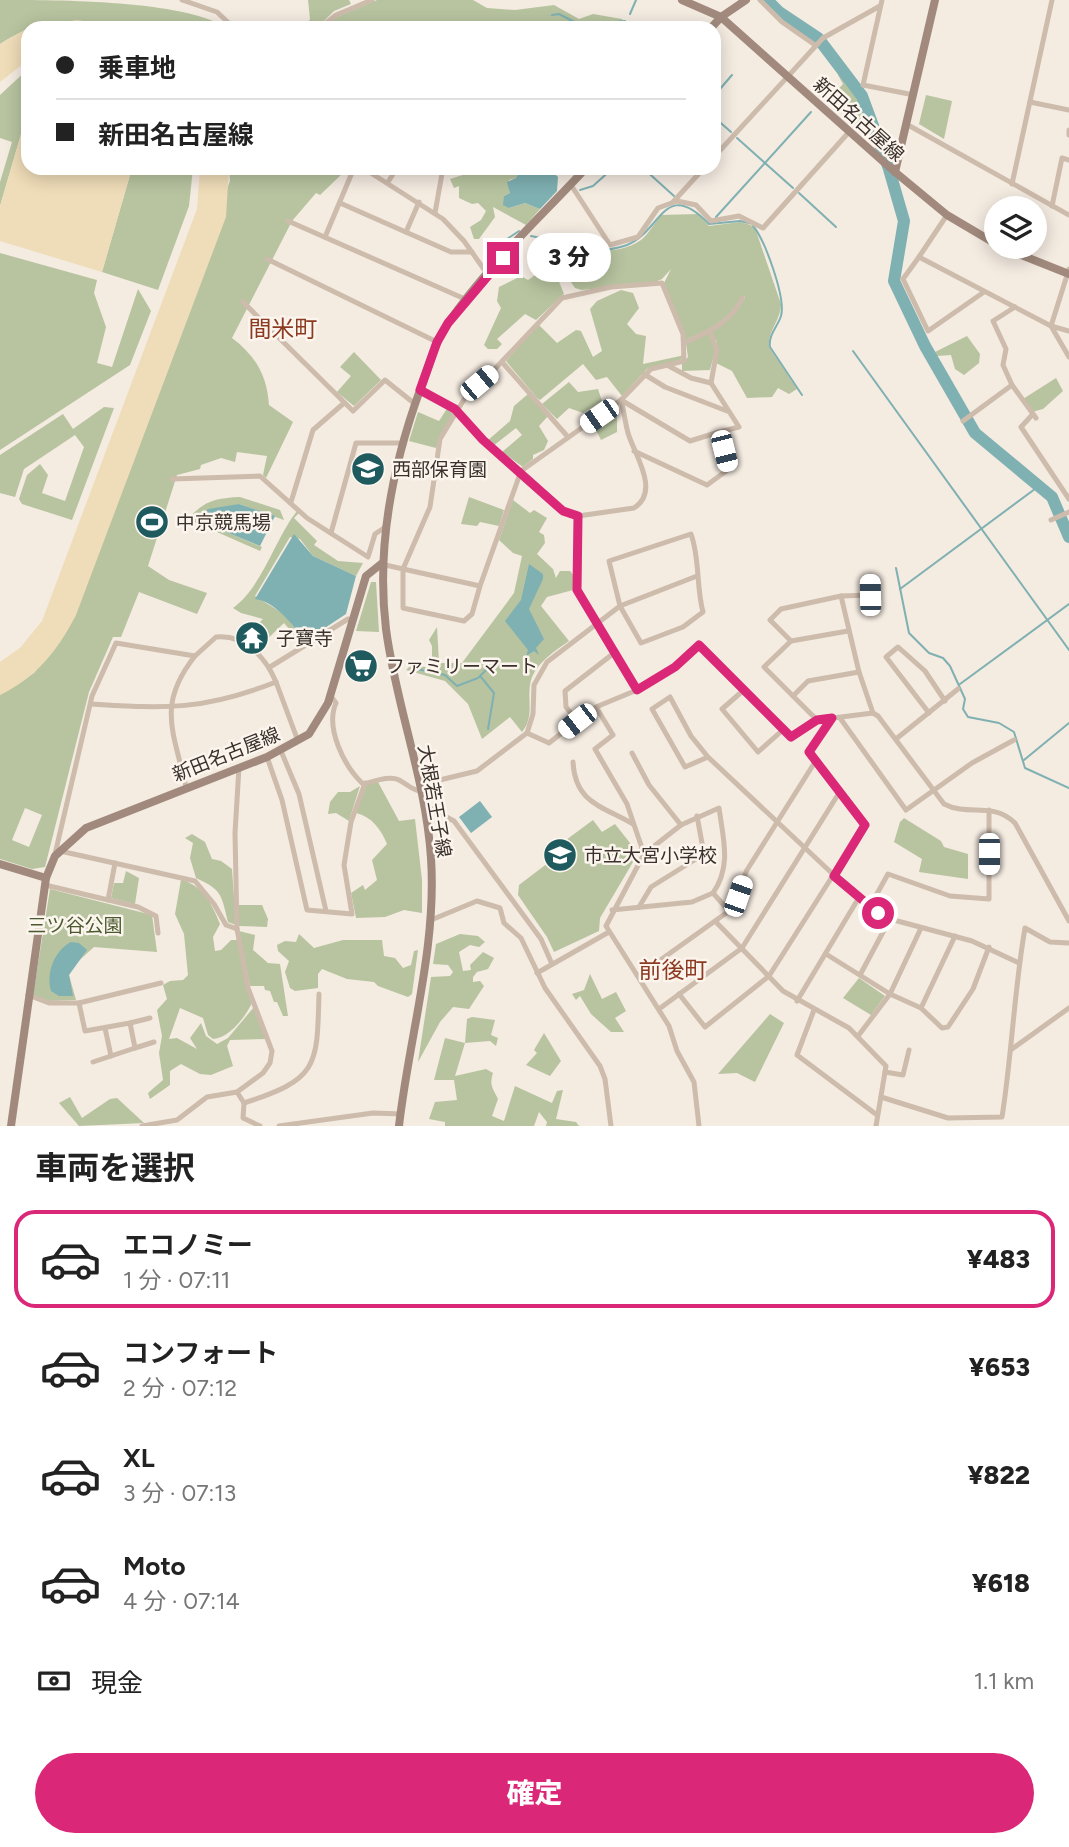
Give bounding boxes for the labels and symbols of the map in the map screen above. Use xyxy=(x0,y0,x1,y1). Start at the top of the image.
street label: 新田名古屋線 xyxy=(809,73,909,166)
callout: 3 分 xyxy=(528,233,612,282)
route end xyxy=(487,242,519,274)
district label: 間米町 xyxy=(249,315,318,343)
car xyxy=(457,361,502,405)
car xyxy=(576,395,623,437)
car xyxy=(709,428,740,474)
school or university icon: 西部保育園 xyxy=(349,450,387,488)
place label: 西部保育園 xyxy=(392,458,487,481)
sports icon: 中京競馬場 xyxy=(133,503,171,541)
place label: 中京競馬場 xyxy=(176,511,271,534)
car xyxy=(860,574,881,616)
temple icon: 子寶寺 xyxy=(233,619,271,657)
place label: 子寶寺 xyxy=(276,627,333,650)
supermarket icon: ファミリーマート xyxy=(342,647,380,685)
place label: ファミリーマート xyxy=(386,655,538,678)
car xyxy=(554,700,601,742)
street label: 新田名古屋線 xyxy=(169,722,283,786)
street label: 大根若王子線 xyxy=(413,743,456,859)
car xyxy=(979,833,1000,875)
school or university icon: 市立大宮小学校 xyxy=(541,836,579,874)
place label: 市立大宮小学校 xyxy=(584,844,717,867)
car xyxy=(722,873,755,919)
route start xyxy=(862,897,894,929)
park label: 三ツ谷公園 xyxy=(27,914,123,937)
district label: 前後町 xyxy=(639,956,708,984)

